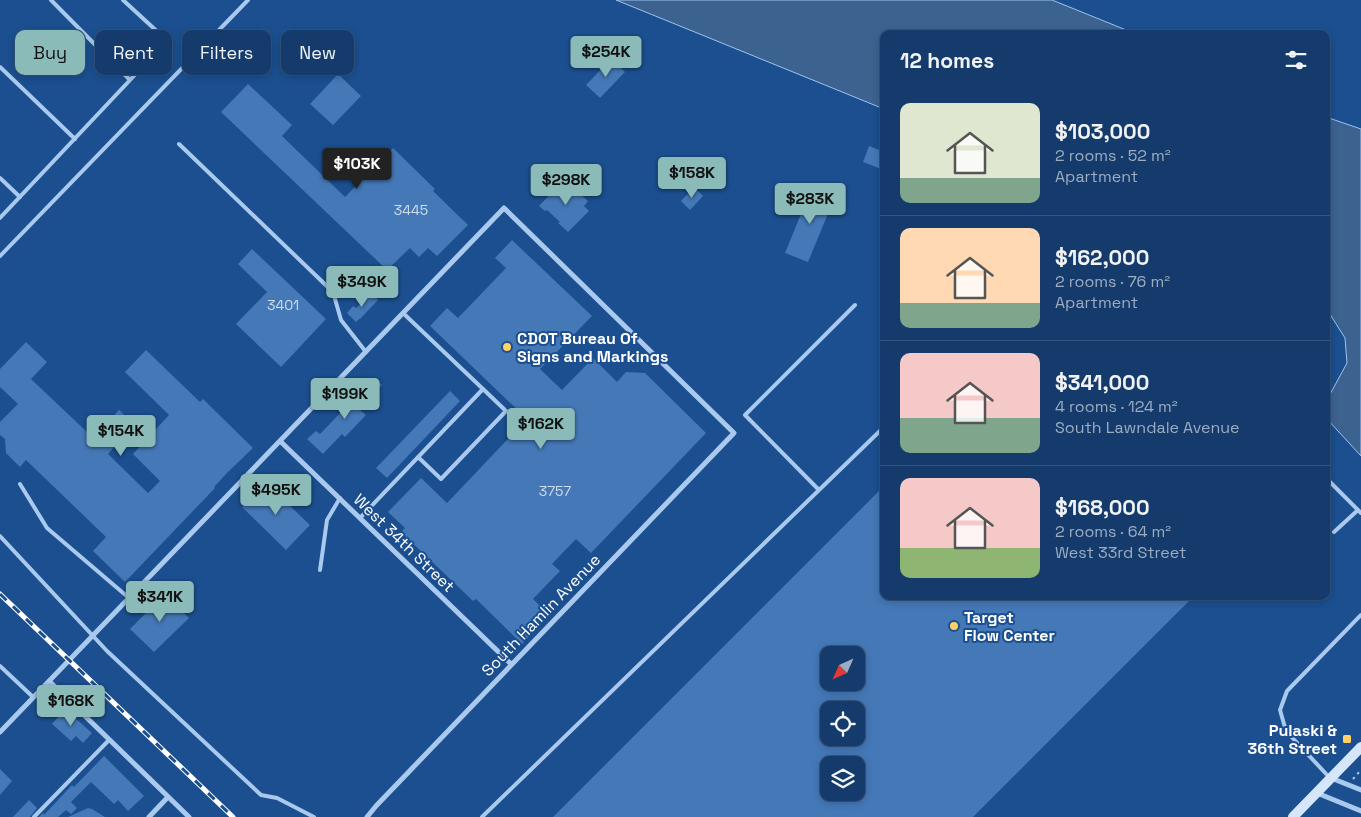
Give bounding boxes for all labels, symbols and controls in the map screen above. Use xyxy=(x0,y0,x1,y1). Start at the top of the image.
chip: Buy xyxy=(15,30,85,75)
chip: Rent xyxy=(95,30,172,75)
chip: Filters xyxy=(182,30,271,75)
chip: New xyxy=(281,30,354,75)
pin: $254K xyxy=(571,36,641,78)
text: $254K xyxy=(582,41,631,62)
icon: filters xyxy=(1282,46,1310,74)
text: 12 homes xyxy=(900,47,994,74)
text: $103,000 xyxy=(1055,118,1150,145)
icon: home xyxy=(940,123,1000,183)
text: 2 rooms · 52 m² xyxy=(1055,145,1171,166)
pin: $103K xyxy=(322,148,392,190)
text: $103K xyxy=(333,153,381,174)
pin: $158K xyxy=(657,156,727,199)
text: $158K xyxy=(669,162,715,183)
pin: $298K xyxy=(531,164,601,206)
text: Apartment xyxy=(1055,166,1138,187)
text: $298K xyxy=(542,169,590,190)
pin: $283K xyxy=(775,182,845,225)
text: $283K xyxy=(786,188,834,209)
house number: 3445 xyxy=(394,201,428,219)
text: $162,000 xyxy=(1055,244,1149,271)
icon: home xyxy=(940,248,1000,308)
pin: $349K xyxy=(327,266,397,308)
text: $349K xyxy=(337,271,387,292)
text: 2 rooms · 76 m² xyxy=(1055,271,1170,292)
text: Apartment xyxy=(1055,292,1138,313)
house number: 3401 xyxy=(267,296,299,314)
place label: CDOT Bureau Of Signs and Markings xyxy=(517,328,668,367)
marker: CDOT Bureau Of Signs and Markings xyxy=(501,341,513,353)
text: $341,000 xyxy=(1055,369,1149,396)
icon: home xyxy=(940,373,1000,433)
pin: $199K xyxy=(310,378,380,420)
text: $199K xyxy=(322,383,368,404)
text: 4 rooms · 124 m² xyxy=(1055,396,1178,417)
pin: $162K xyxy=(506,408,576,450)
text: $162K xyxy=(518,413,564,434)
pin: $154K xyxy=(86,414,156,457)
text: South Lawndale Avenue xyxy=(1055,417,1239,438)
text: $154K xyxy=(98,420,144,441)
pin: $495K xyxy=(241,474,311,516)
text: $495K xyxy=(251,479,301,500)
house number: 3757 xyxy=(539,482,571,500)
street label: West 34th Street xyxy=(349,489,459,597)
text: $168,000 xyxy=(1055,494,1150,521)
icon: home xyxy=(940,498,1000,558)
text: 2 rooms · 64 m² xyxy=(1055,521,1171,542)
text: West 33rd Street xyxy=(1055,542,1186,563)
street label: South Hamlin Avenue xyxy=(477,549,605,681)
pin: $341K xyxy=(125,580,195,623)
text: $341K xyxy=(137,586,183,607)
place label: Target Flow Center xyxy=(964,607,1055,646)
marker: Target Flow Center xyxy=(948,620,960,632)
north arrow xyxy=(820,646,865,691)
map controls xyxy=(820,646,865,801)
pin: $168K xyxy=(36,684,106,727)
text: $168K xyxy=(48,690,94,711)
button: locate xyxy=(820,701,865,746)
place label: Pulaski & 36th Street xyxy=(1248,720,1338,759)
marker: Pulaski & 36th Street xyxy=(1341,733,1353,745)
button: layers xyxy=(820,756,865,801)

